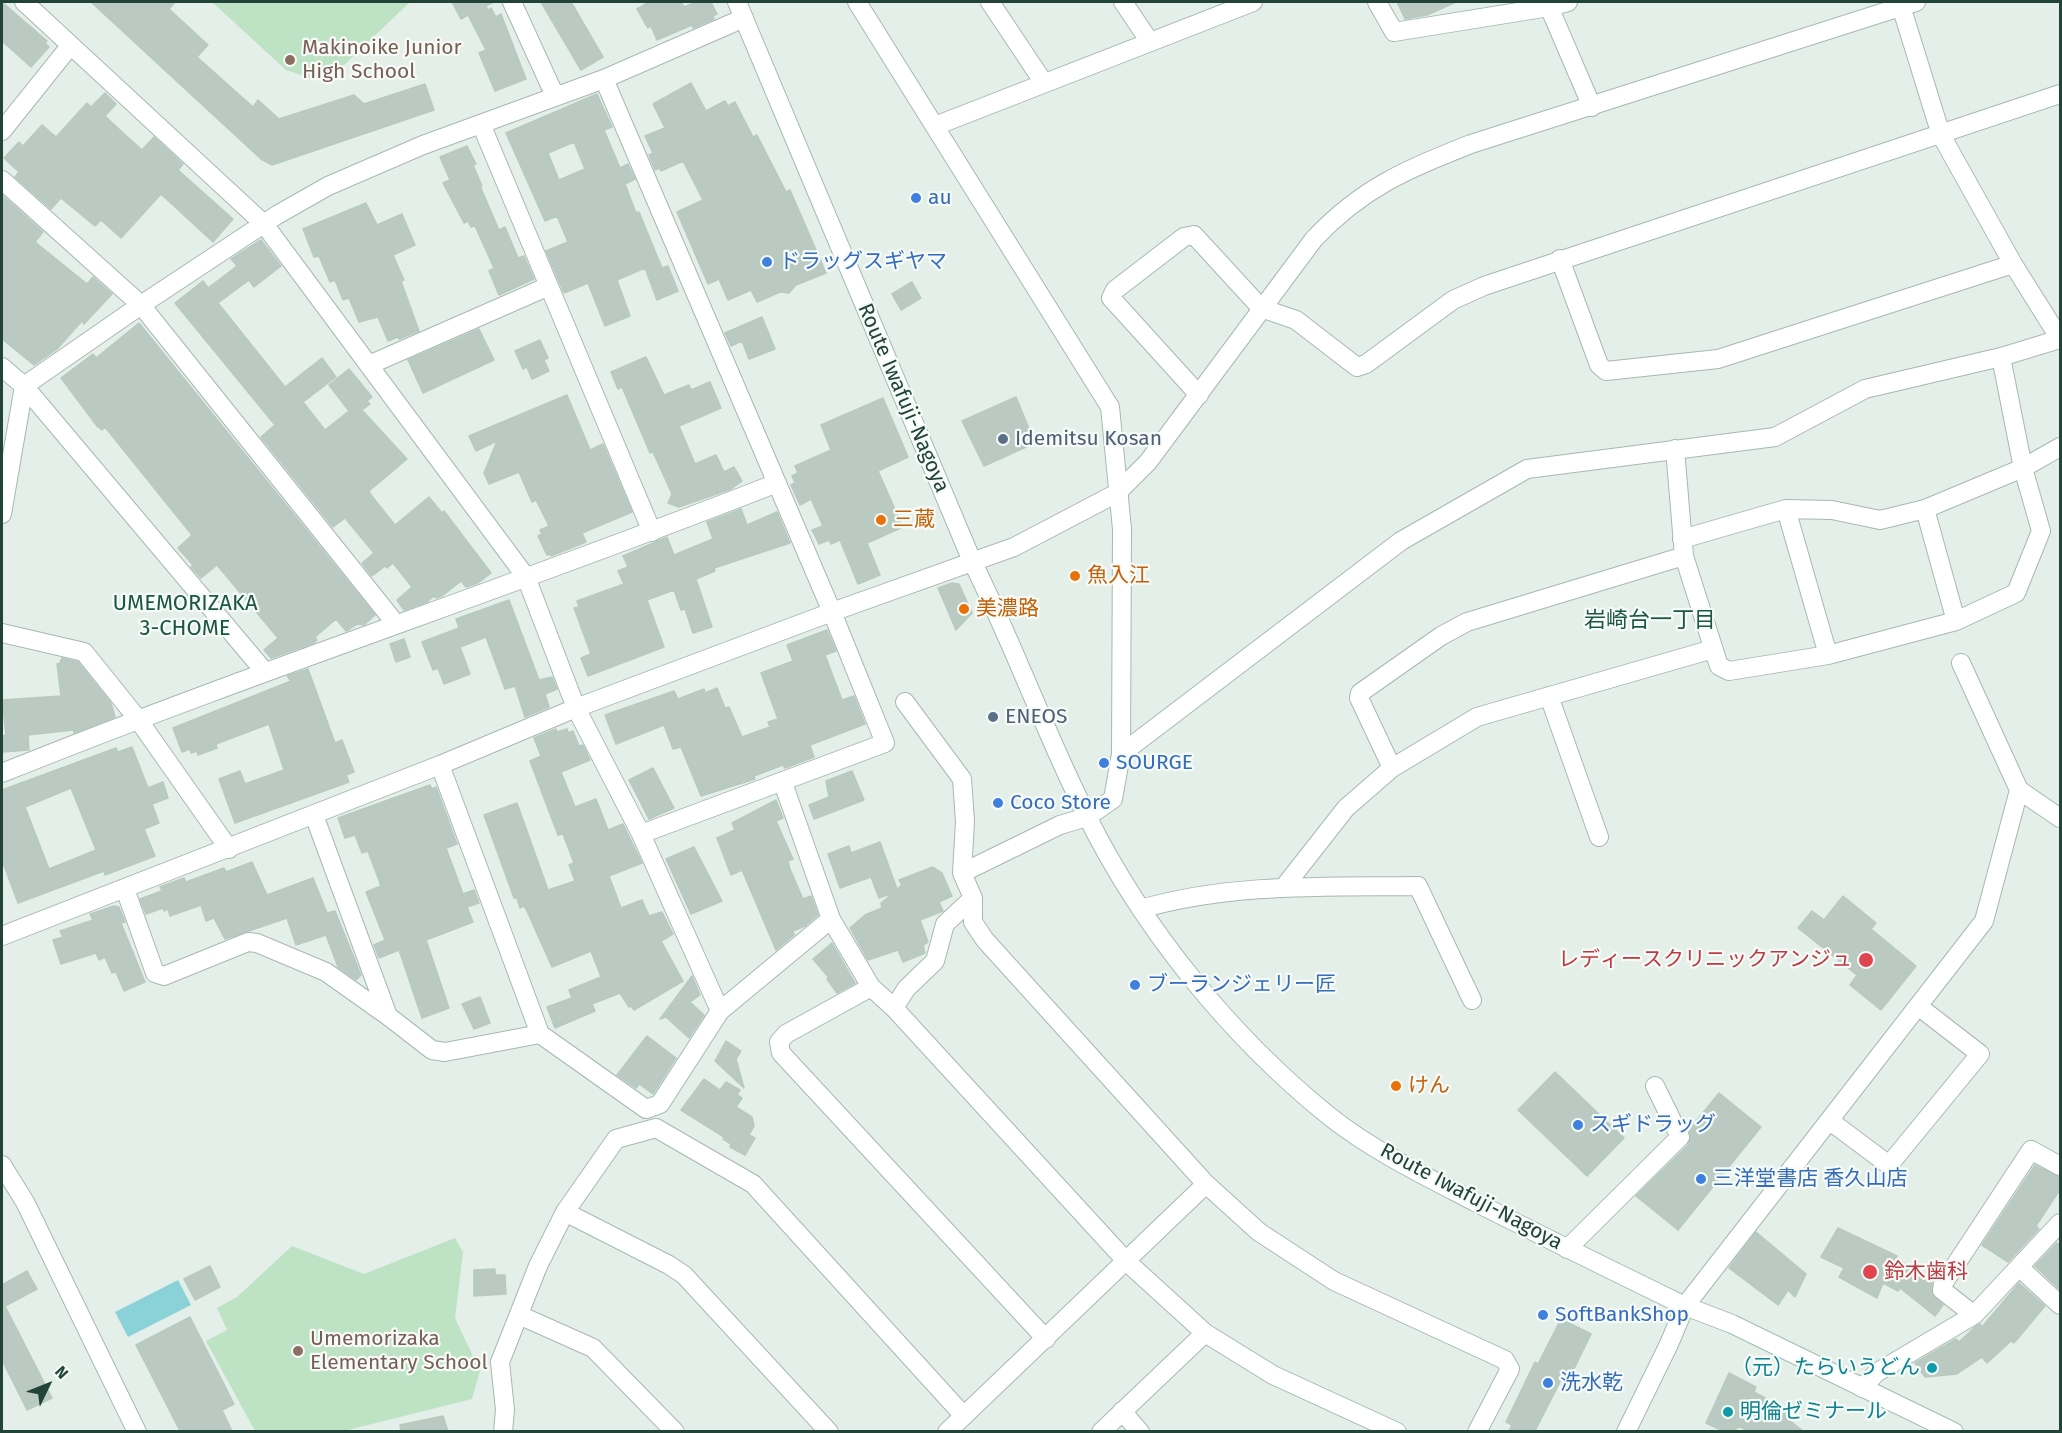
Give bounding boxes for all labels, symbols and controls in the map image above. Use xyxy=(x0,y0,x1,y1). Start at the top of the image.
place label: Makinoike Junior High School xyxy=(302,35,462,85)
marker: Makinoike Junior High School xyxy=(283,53,297,67)
place label: au xyxy=(928,185,952,211)
marker: au xyxy=(909,191,923,205)
place label: ドラッグスギヤマ xyxy=(779,249,947,275)
marker: ドラッグスギヤマ xyxy=(760,255,774,269)
street label: Route Iwafuji-Nagoya xyxy=(852,300,954,496)
place label: Idemitsu Kosan xyxy=(1015,426,1162,452)
marker: Idemitsu Kosan xyxy=(996,432,1010,446)
place label: 三蔵 xyxy=(893,507,935,533)
marker: 三蔵 xyxy=(874,513,888,527)
place label: 魚入江 xyxy=(1087,563,1150,589)
marker: 魚入江 xyxy=(1068,569,1082,583)
district label: UMEMORIZAKA 3-CHOME xyxy=(104,591,266,642)
place label: 美濃路 xyxy=(976,596,1039,622)
marker: 美濃路 xyxy=(957,602,971,616)
district label: 岩崎台一丁目 xyxy=(1584,608,1716,634)
place label: ENEOS xyxy=(1005,704,1068,730)
marker: ENEOS xyxy=(986,710,1000,724)
place label: SOURGE xyxy=(1116,750,1193,776)
marker: SOURGE xyxy=(1097,756,1111,770)
place label: Coco Store xyxy=(1010,790,1111,816)
marker: Coco Store xyxy=(991,796,1005,810)
place label: レディースクリニックアンジュ xyxy=(1558,947,1852,973)
marker: レディースクリニックアンジュ xyxy=(1857,951,1875,969)
place label: ブーランジェリー匠 xyxy=(1147,972,1336,998)
marker: ブーランジェリー匠 xyxy=(1128,978,1142,992)
place label: けん xyxy=(1408,1073,1450,1099)
marker: けん xyxy=(1389,1079,1403,1093)
place label: スギドラッグ xyxy=(1590,1112,1716,1138)
marker: スギドラッグ xyxy=(1571,1118,1585,1132)
street label: Route Iwafuji-Nagoya xyxy=(1376,1138,1566,1256)
place label: 三洋堂書店 香久山店 xyxy=(1713,1166,1908,1192)
marker: 三洋堂書店 香久山店 xyxy=(1694,1172,1708,1186)
place label: 鈴木歯科 xyxy=(1884,1259,1968,1285)
marker: 鈴木歯科 xyxy=(1861,1263,1879,1281)
place label: SoftBankShop xyxy=(1555,1302,1689,1328)
marker: SoftBankShop xyxy=(1536,1308,1550,1322)
place label: Umemorizaka Elementary School xyxy=(310,1326,488,1376)
marker: Umemorizaka Elementary School xyxy=(291,1344,305,1358)
north arrow xyxy=(18,1355,78,1415)
place label: （元）たらいうどん xyxy=(1731,1355,1920,1381)
marker: （元）たらいうどん xyxy=(1925,1361,1939,1375)
text: N xyxy=(51,1362,72,1383)
place label: 洗水乾 xyxy=(1560,1370,1623,1396)
marker: 洗水乾 xyxy=(1541,1376,1555,1390)
place label: 明倫ゼミナール xyxy=(1740,1399,1887,1425)
marker: 明倫ゼミナール xyxy=(1721,1405,1735,1419)

